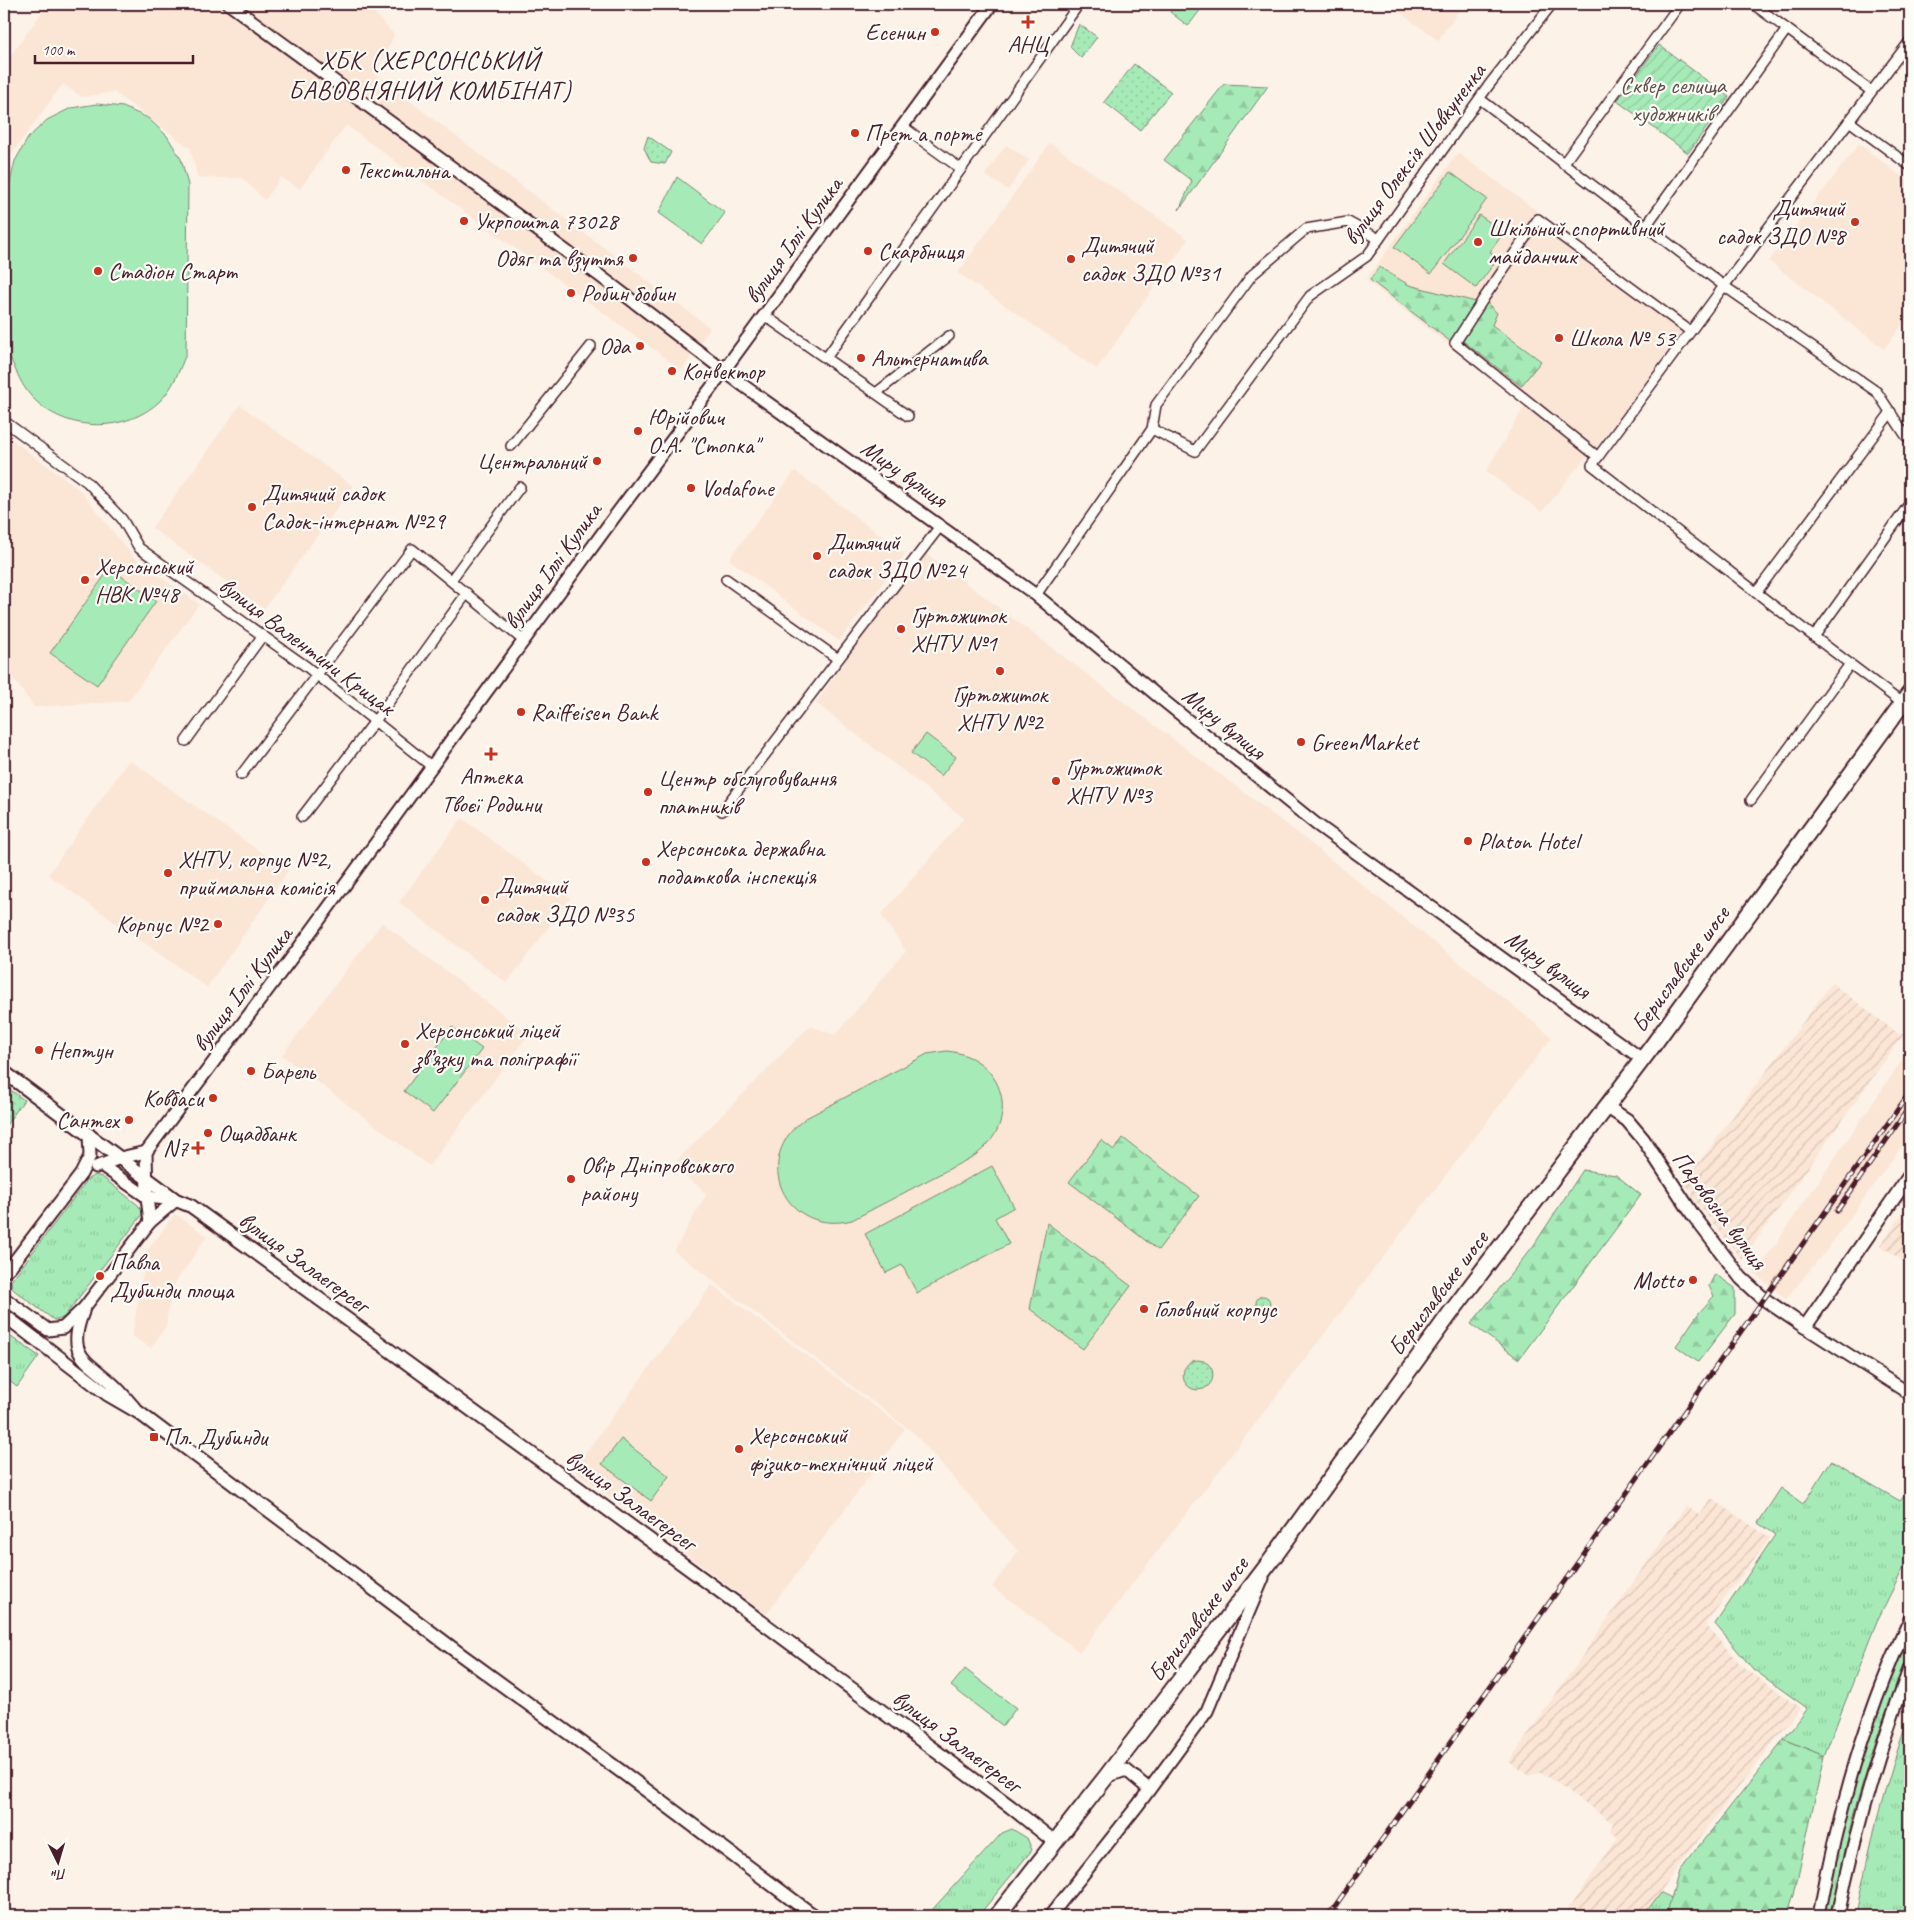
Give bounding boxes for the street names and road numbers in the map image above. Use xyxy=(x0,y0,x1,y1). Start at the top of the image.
street label: вулиця Олексія Шовкуненка xyxy=(1336,56,1493,251)
street label: вулиця Іллі Кулика xyxy=(737,169,850,309)
street label: Миру вулиця xyxy=(855,433,954,514)
street label: вулиця Іллі Кулика xyxy=(496,495,609,635)
street label: вулиця Валентини Крицак xyxy=(213,570,403,723)
street label: Миру вулиця xyxy=(1176,680,1273,766)
street label: Бериславське шосе xyxy=(1624,898,1737,1038)
street label: вулиця Іллі Кулика xyxy=(185,919,300,1058)
street label: Миру вулиця xyxy=(1499,923,1598,1006)
street label: Паровозна вулиця xyxy=(1666,1145,1775,1276)
street label: вулиця Залаегерсег xyxy=(233,1205,378,1321)
street label: Бериславське шосе xyxy=(1381,1223,1496,1362)
street label: вулиця Залаегерсег xyxy=(560,1443,705,1559)
street label: Бериславське шосе xyxy=(1141,1549,1256,1688)
street label: вулиця Залаегерсег xyxy=(887,1683,1030,1801)

